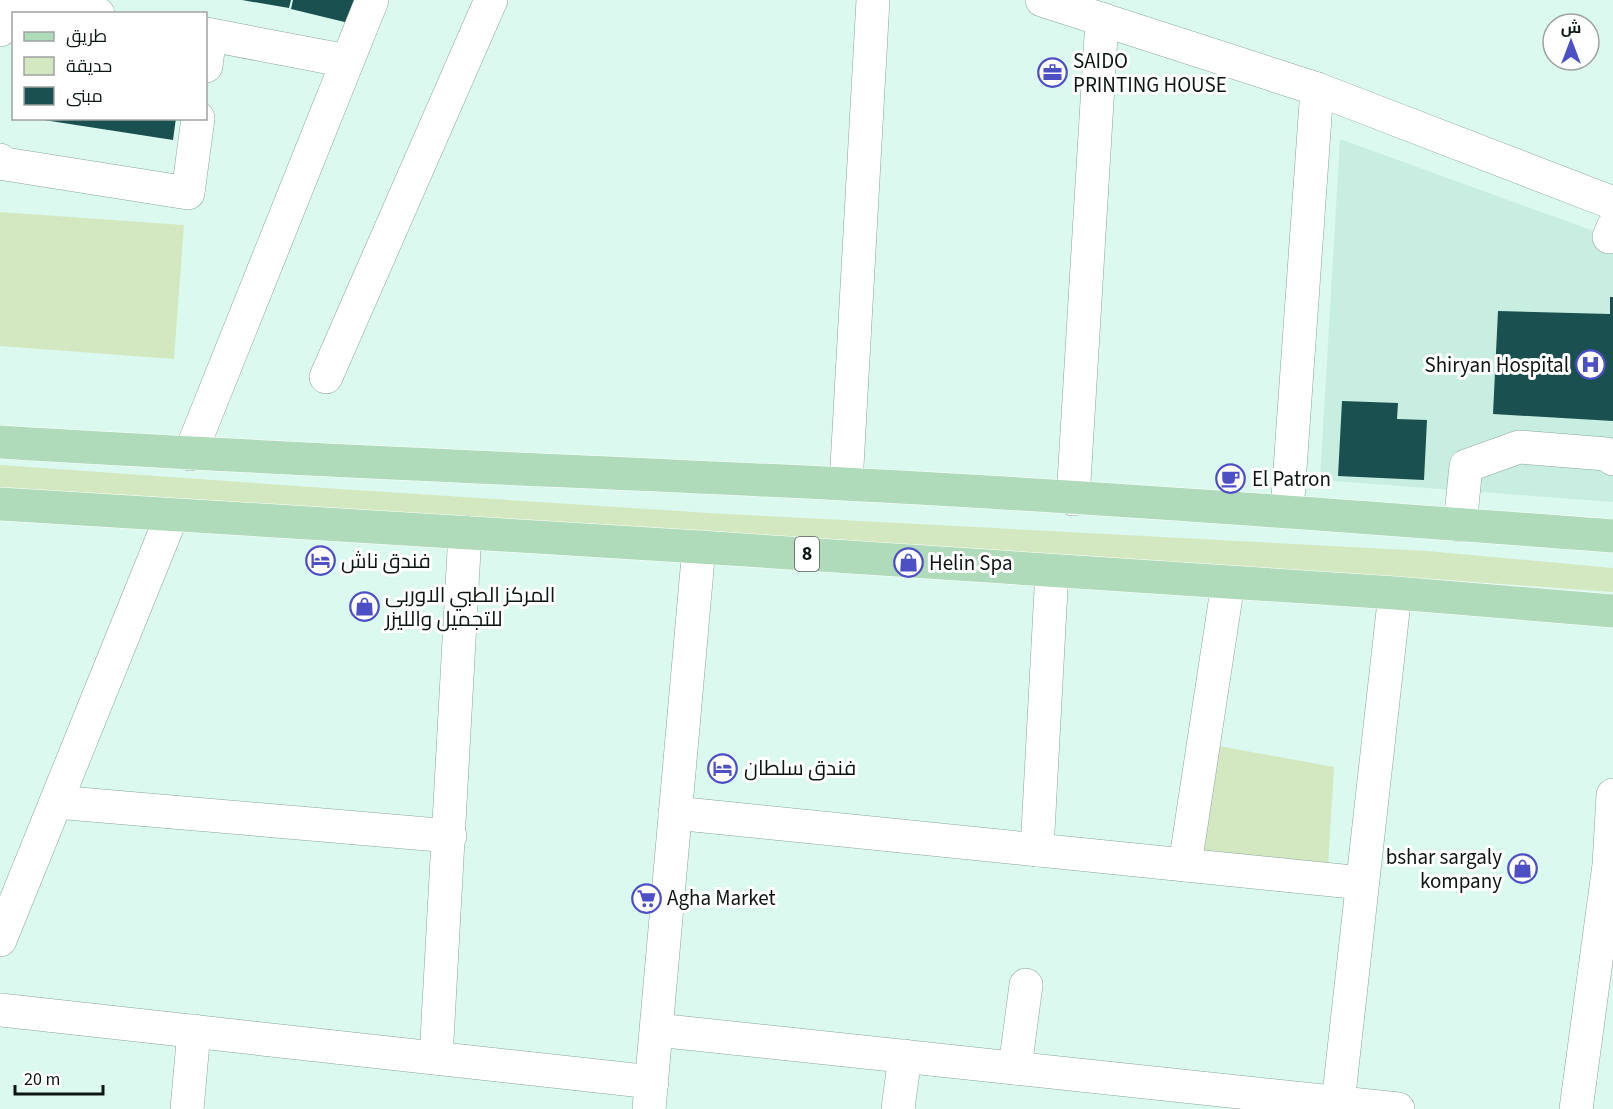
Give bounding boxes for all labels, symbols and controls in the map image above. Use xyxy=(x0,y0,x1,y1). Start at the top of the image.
legend xyxy=(12,12,207,120)
north arrow xyxy=(1541,12,1601,72)
text: ش xyxy=(1561,17,1581,39)
text: طريق xyxy=(66,24,107,49)
place label: SAIDO PRINTING HOUSE xyxy=(1073,46,1227,100)
text: حديقة xyxy=(66,54,112,79)
office icon: SAIDO PRINTING HOUSE xyxy=(1036,57,1068,89)
text: مبنى xyxy=(66,84,103,109)
hospital icon: Shiryan Hospital xyxy=(1574,349,1606,381)
place label: Shiryan Hospital xyxy=(1424,350,1569,380)
cafe icon: El Patron xyxy=(1215,463,1247,495)
place label: El Patron xyxy=(1252,464,1331,494)
road number: 8 xyxy=(795,537,819,571)
hotel icon: فندق ناش xyxy=(304,545,336,577)
place label: فندق ناش xyxy=(341,546,431,576)
shop icon: Helin Spa xyxy=(892,547,924,579)
place label: Helin Spa xyxy=(929,548,1012,578)
place label: المركز الطبي الاوربي للتجميل والليزر xyxy=(384,580,556,634)
shop icon: المركز الطبي الاوربي للتجميل والليزر xyxy=(348,591,380,623)
hotel icon: فندق سلطان xyxy=(707,752,739,784)
place label: فندق سلطان xyxy=(744,753,856,783)
place label: bshar sargaly kompany xyxy=(1386,842,1502,896)
shop icon: bshar sargaly kompany xyxy=(1507,853,1539,885)
supermarket icon: Agha Market xyxy=(630,882,662,914)
place label: Agha Market xyxy=(667,883,776,913)
scale bar xyxy=(15,1058,104,1096)
text: 20 m xyxy=(24,1067,60,1092)

